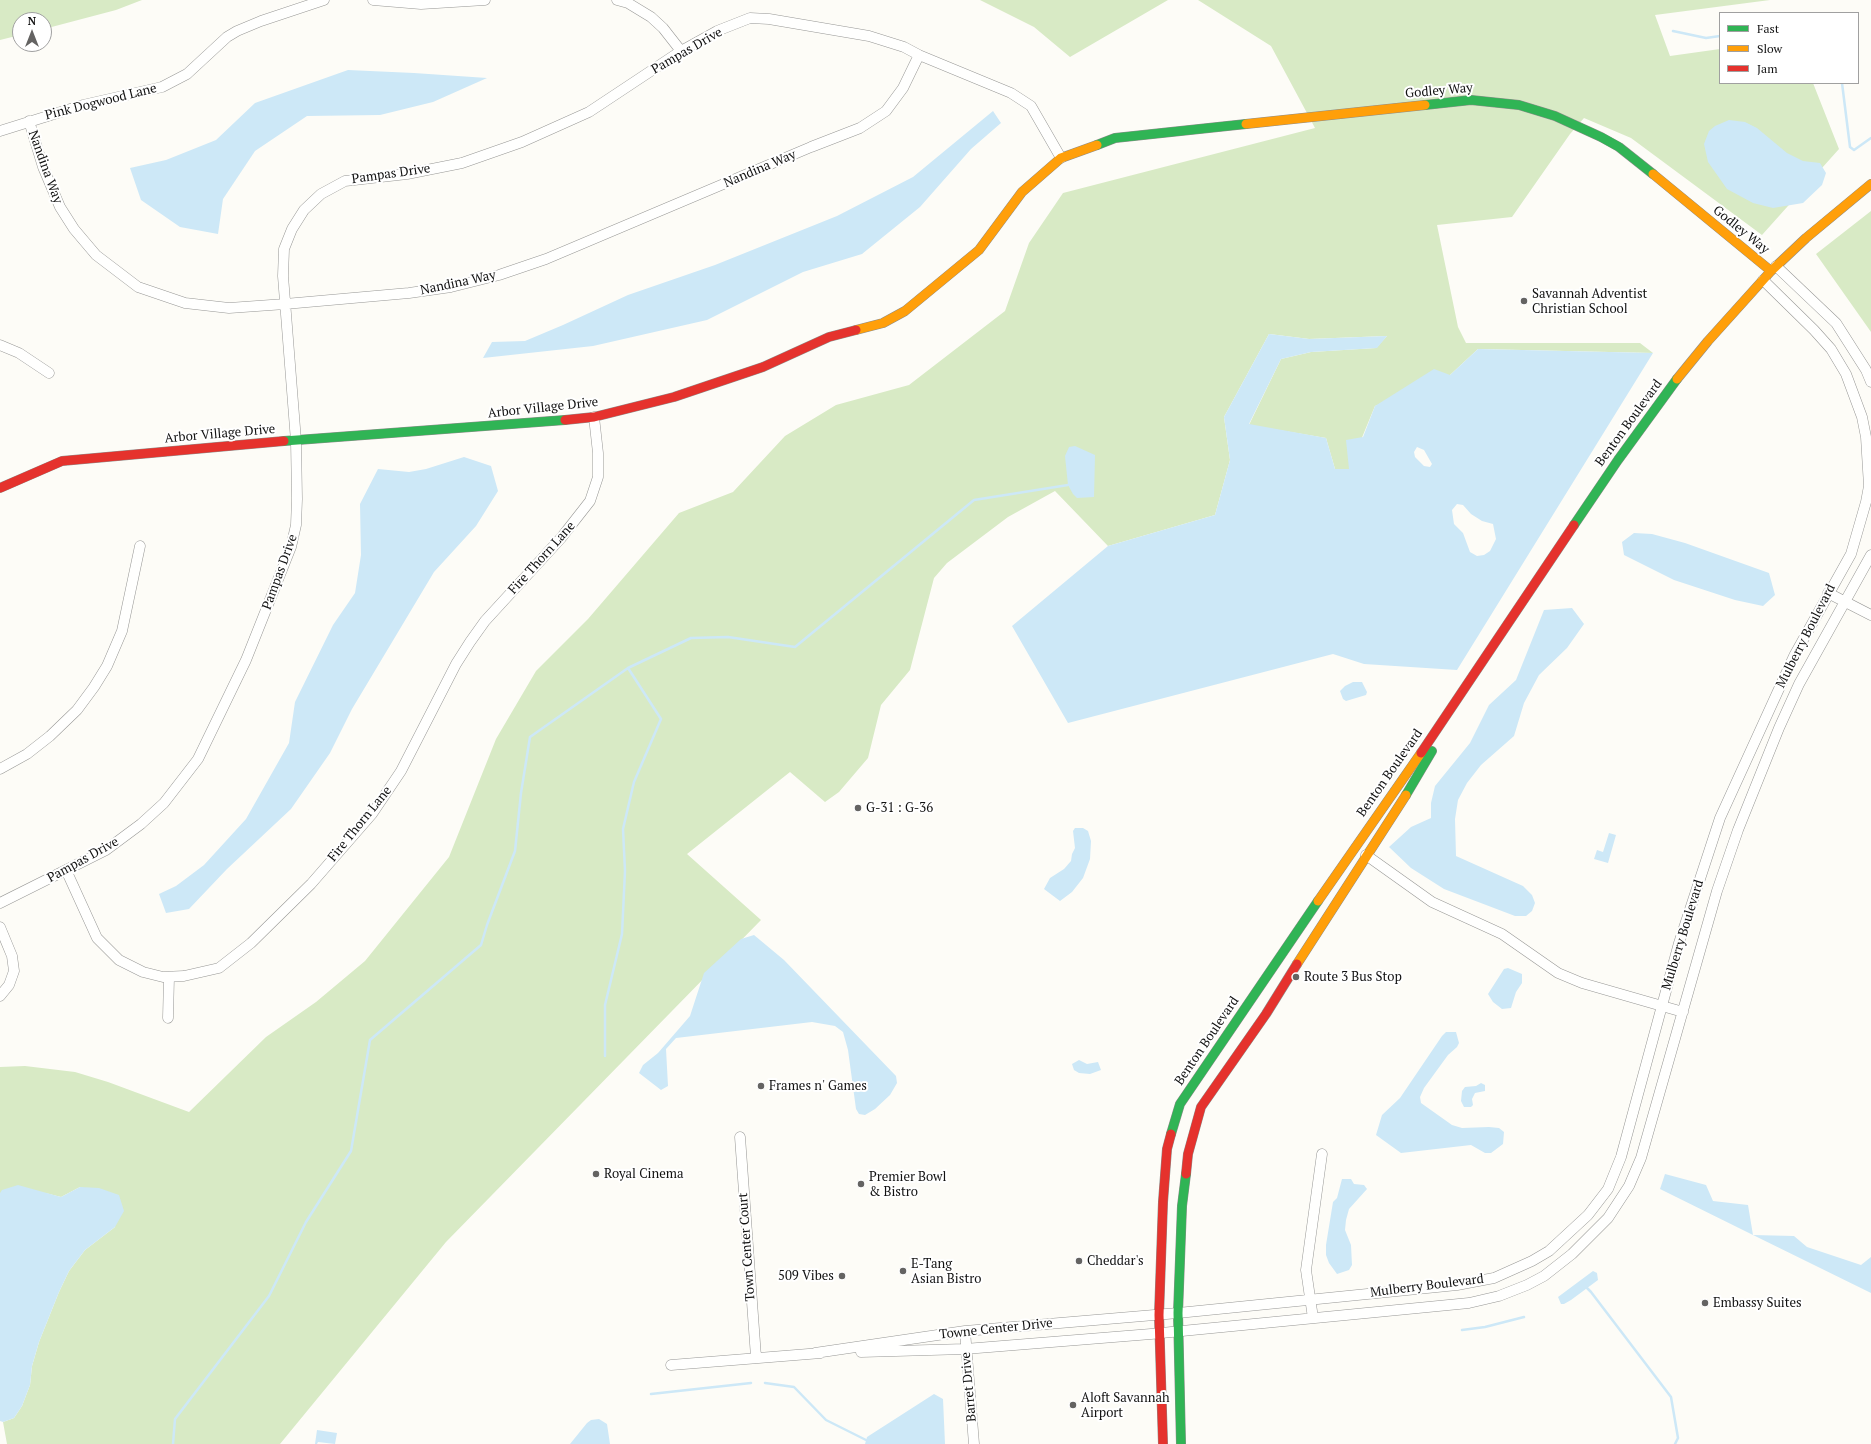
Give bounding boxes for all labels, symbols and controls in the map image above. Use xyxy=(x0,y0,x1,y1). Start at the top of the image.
north arrow xyxy=(12,12,52,52)
legend xyxy=(1719,12,1859,84)
text: N xyxy=(28,14,36,28)
text: Fast xyxy=(1757,21,1779,36)
street label: Pampas Drive xyxy=(649,24,725,78)
text: Slow xyxy=(1757,41,1782,56)
text: Jam xyxy=(1757,61,1778,76)
street label: Godley Way xyxy=(1405,80,1473,102)
street label: Pink Dogwood Lane xyxy=(44,81,158,123)
street label: Nandina Way xyxy=(25,128,65,206)
street label: Nandina Way xyxy=(722,147,798,191)
street label: Pampas Drive xyxy=(351,161,431,187)
street label: Godley Way xyxy=(1710,203,1772,257)
street label: Nandina Way xyxy=(419,267,497,299)
place label: Savannah Adventist Christian School xyxy=(1532,286,1647,317)
marker: Savannah Adventist Christian School xyxy=(1519,296,1529,306)
street label: Benton Boulevard xyxy=(1592,377,1666,469)
street label: Arbor Village Drive xyxy=(487,394,599,422)
street label: Arbor Village Drive xyxy=(164,421,276,447)
street label: Fire Thorn Lane xyxy=(505,518,579,598)
street label: Pampas Drive xyxy=(259,532,301,612)
street label: Mulberry Boulevard xyxy=(1773,581,1839,691)
street label: Benton Boulevard xyxy=(1354,726,1426,820)
street label: Fire Thorn Lane xyxy=(325,783,395,865)
place label: G-31 : G-36 xyxy=(866,800,933,816)
marker: G-31 : G-36 xyxy=(853,803,863,813)
street label: Pampas Drive xyxy=(45,834,121,886)
street label: Mulberry Boulevard xyxy=(1659,878,1707,992)
place label: Route 3 Bus Stop xyxy=(1304,969,1402,985)
marker: Route 3 Bus Stop xyxy=(1291,972,1301,982)
street label: Benton Boulevard xyxy=(1172,994,1242,1088)
place label: Frames n' Games xyxy=(769,1078,867,1094)
marker: Frames n' Games xyxy=(756,1081,766,1091)
place label: Royal Cinema xyxy=(604,1166,684,1182)
marker: Royal Cinema xyxy=(591,1169,601,1179)
place label: Premier Bowl & Bistro xyxy=(869,1169,946,1200)
marker: Premier Bowl & Bistro xyxy=(856,1179,866,1189)
street label: Town Center Court xyxy=(735,1192,759,1302)
place label: Cheddar's xyxy=(1087,1253,1144,1269)
place label: E-Tang Asian Bistro xyxy=(911,1256,981,1287)
marker: Cheddar's xyxy=(1074,1256,1084,1266)
marker: E-Tang Asian Bistro xyxy=(898,1266,908,1276)
place label: 509 Vibes xyxy=(778,1268,834,1284)
marker: 509 Vibes xyxy=(837,1271,847,1281)
street label: Mulberry Boulevard xyxy=(1369,1271,1485,1301)
place label: Embassy Suites xyxy=(1713,1295,1802,1311)
marker: Embassy Suites xyxy=(1700,1298,1710,1308)
street label: Towne Center Drive xyxy=(939,1315,1053,1343)
street label: Barret Drive xyxy=(958,1351,980,1423)
place label: Aloft Savannah Airport xyxy=(1081,1390,1170,1421)
marker: Aloft Savannah Airport xyxy=(1068,1400,1078,1410)

